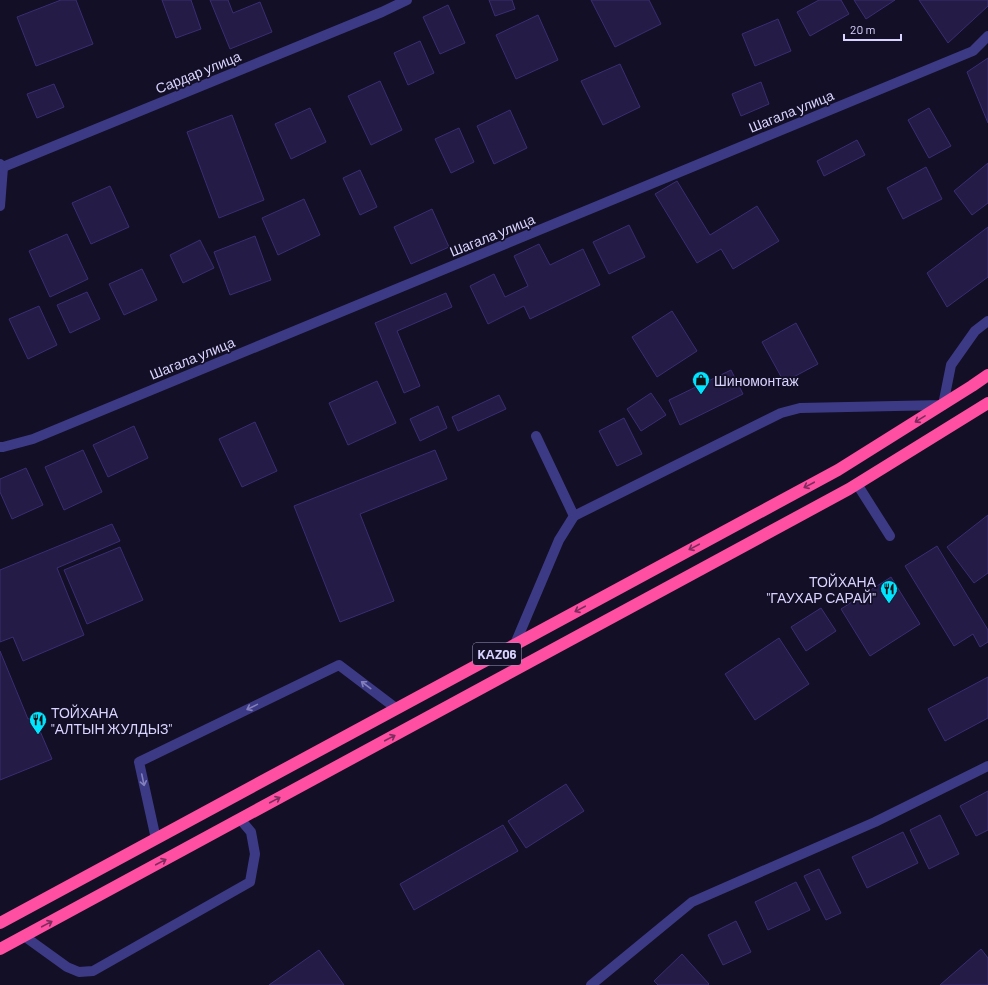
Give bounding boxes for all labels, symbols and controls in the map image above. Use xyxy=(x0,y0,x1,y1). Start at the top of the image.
scale bar xyxy=(844,16,901,42)
text: 20 m xyxy=(850,22,876,36)
street label: Сардар улица xyxy=(153,47,243,97)
street label: Шагала улица xyxy=(746,86,836,136)
street label: Шагала улица xyxy=(447,210,537,260)
street label: Шагала улица xyxy=(147,333,237,383)
shop icon: Шиномонтаж xyxy=(691,370,711,395)
place label: Шиномонтаж xyxy=(714,372,799,389)
one-way arrow xyxy=(914,415,926,423)
one-way arrow xyxy=(803,482,815,490)
one-way arrow xyxy=(688,544,700,552)
place label: ТОЙХАНА "ГАУХАР САРАЙ" xyxy=(767,573,877,606)
restaurant icon: ТОЙХАНА "ГАУХАР САРАЙ" xyxy=(879,579,899,604)
one-way arrow xyxy=(574,606,586,614)
road number: KАZ06 xyxy=(473,643,521,665)
one-way arrow xyxy=(360,681,371,689)
place label: ТОЙХАНА "АЛТЫН ЖУЛДЫЗ" xyxy=(51,704,173,737)
one-way arrow xyxy=(246,704,258,711)
restaurant icon: ТОЙХАНА "АЛТЫН ЖУЛДЫЗ" xyxy=(28,710,48,735)
one-way arrow xyxy=(383,734,395,742)
one-way arrow xyxy=(140,773,148,786)
one-way arrow xyxy=(269,796,281,804)
one-way arrow xyxy=(155,858,167,865)
one-way arrow xyxy=(40,920,52,927)

